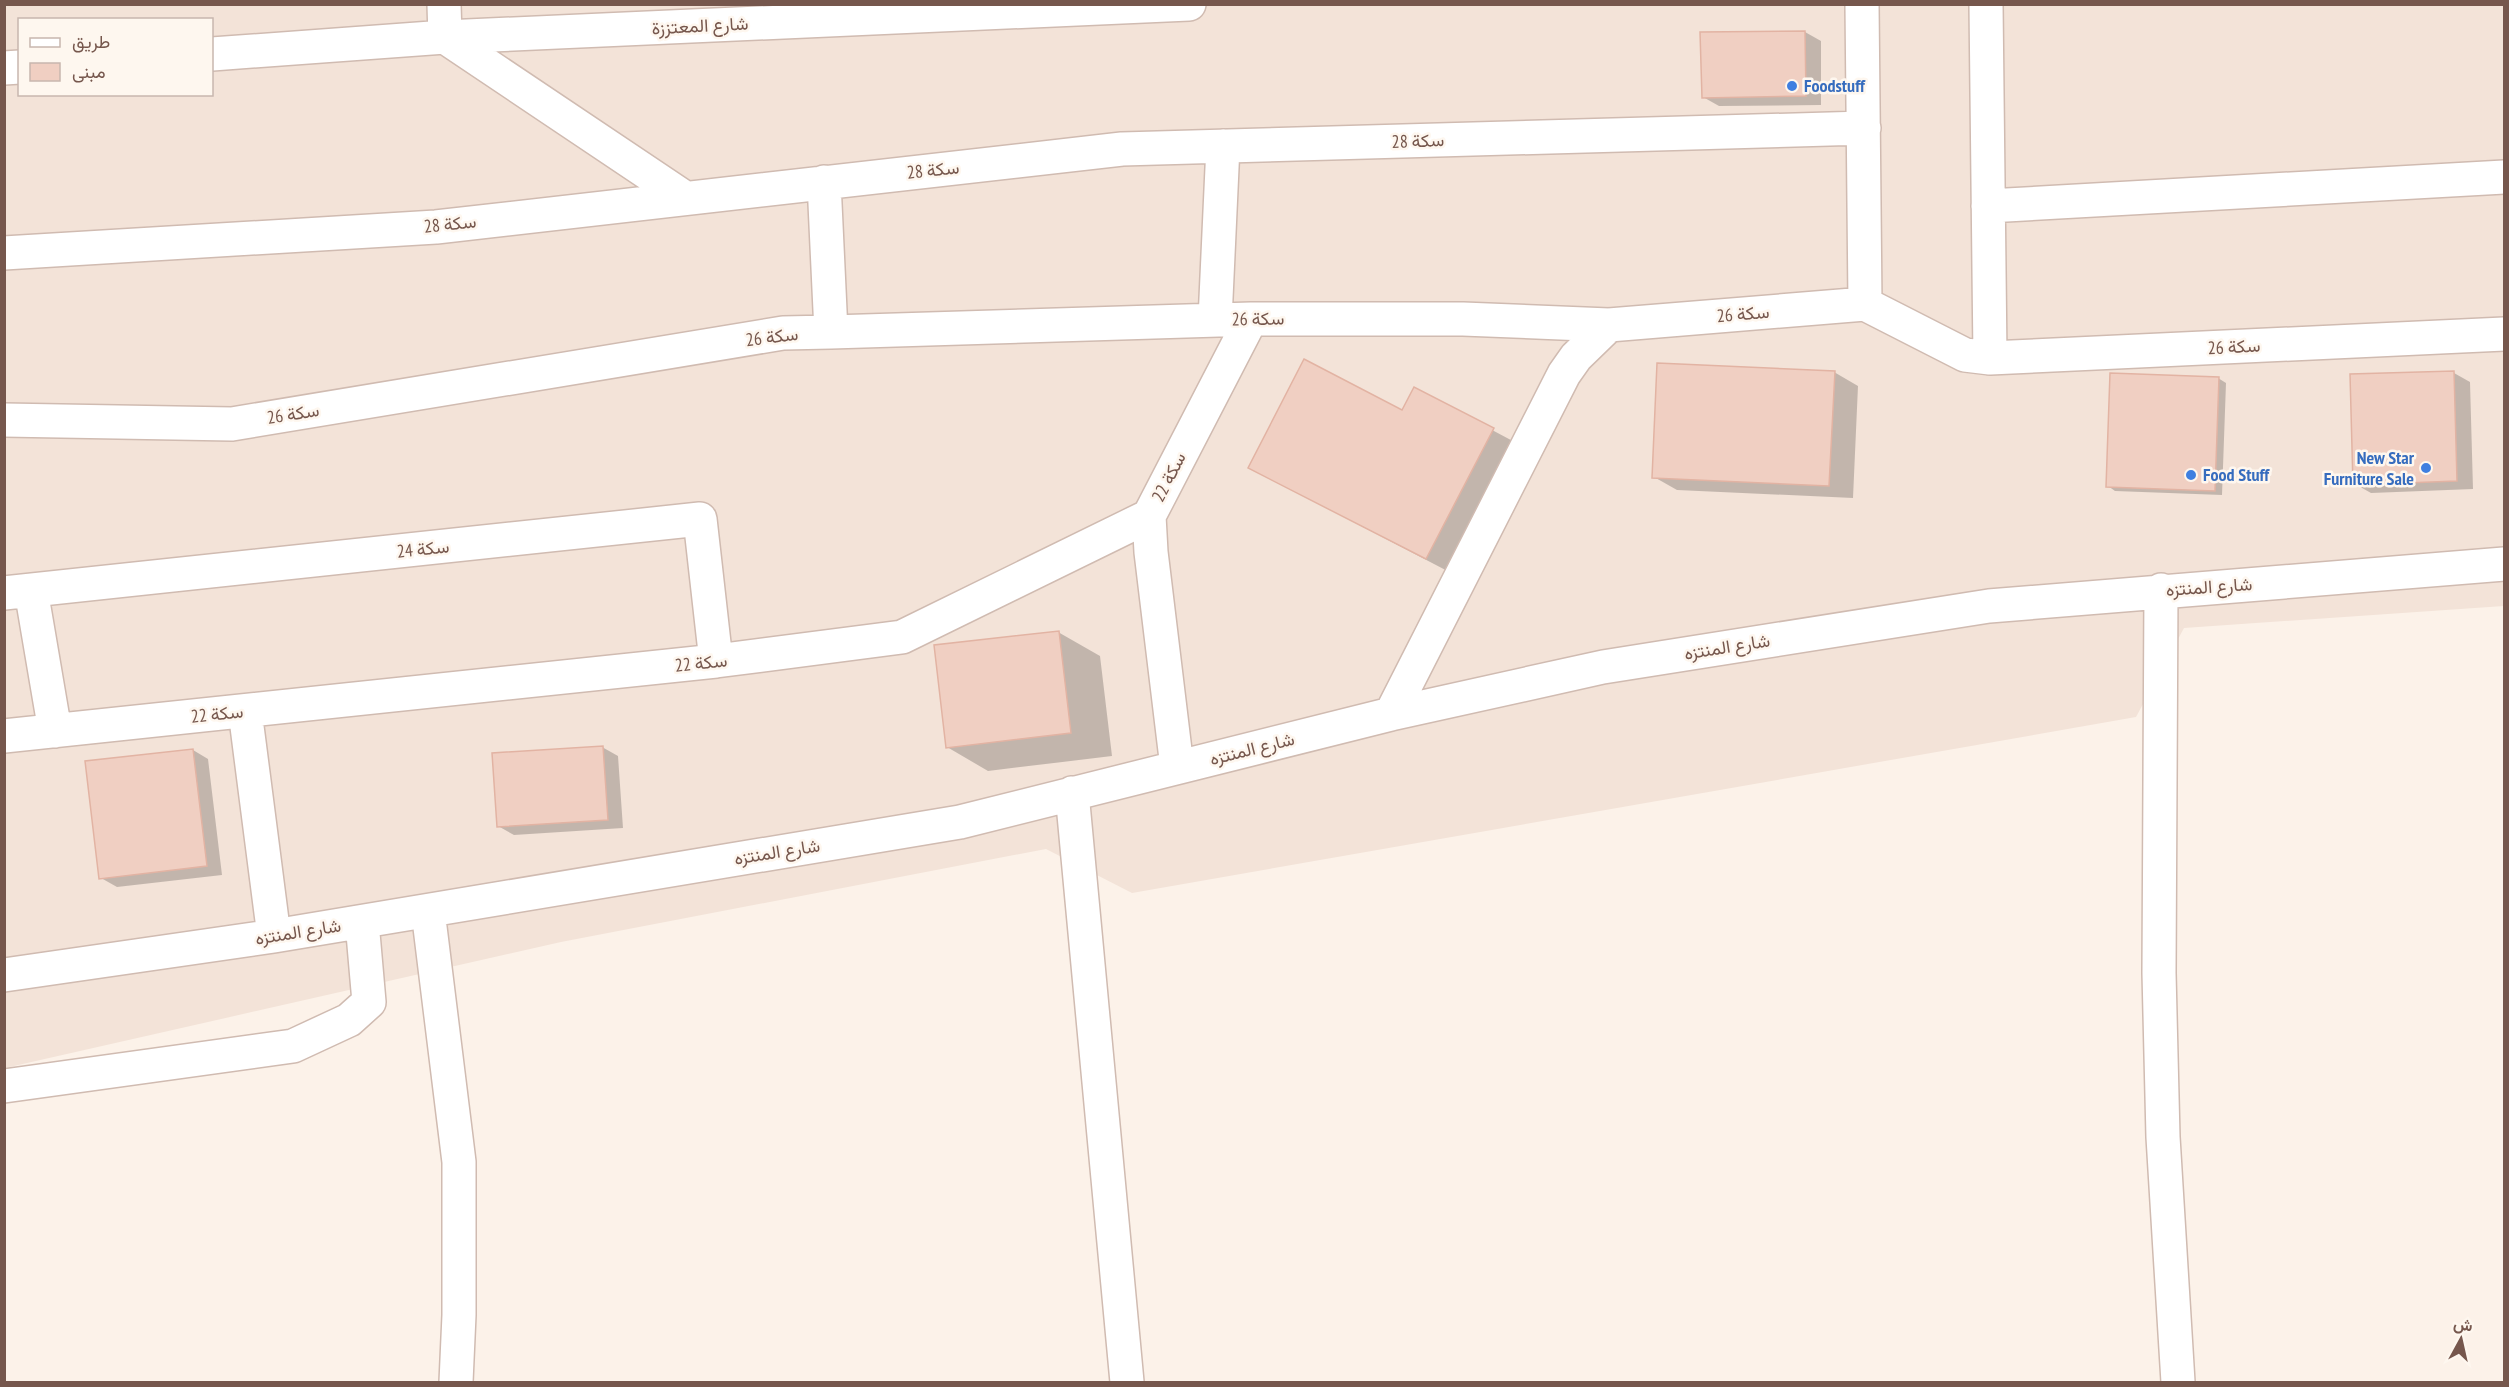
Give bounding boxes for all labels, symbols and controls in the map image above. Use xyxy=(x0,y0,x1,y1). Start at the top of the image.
street label: شارع المعتززة xyxy=(651,11,749,41)
legend xyxy=(18,18,213,96)
text: طريق xyxy=(72,30,110,53)
text: مبنى xyxy=(72,60,106,83)
place label: Foodstuff xyxy=(1804,74,1866,97)
marker: Foodstuff xyxy=(1785,79,1799,93)
street label: سكة 28 xyxy=(1391,128,1445,153)
street label: سكة 28 xyxy=(906,155,960,184)
street label: سكة 28 xyxy=(423,209,477,238)
street label: سكة 26 xyxy=(1716,300,1770,327)
street label: سكة 26 xyxy=(1231,307,1285,330)
street label: سكة 26 xyxy=(744,322,800,351)
street label: سكة 26 xyxy=(2207,334,2261,359)
street label: سكة 26 xyxy=(265,398,321,429)
place label: New Star Furniture Sale xyxy=(2324,446,2415,490)
street label: سكة 22 xyxy=(1146,448,1191,505)
marker: New Star Furniture Sale xyxy=(2419,461,2433,475)
place label: Food Stuff xyxy=(2203,463,2270,486)
marker: Food Stuff xyxy=(2184,468,2198,482)
street label: سكة 24 xyxy=(396,534,450,563)
street label: شارع المنتزه xyxy=(2165,572,2253,602)
street label: شارع المنتزه xyxy=(1682,628,1772,666)
street label: سكة 22 xyxy=(674,648,728,677)
street label: سكة 22 xyxy=(190,699,244,728)
street label: شارع المنتزه xyxy=(1207,727,1297,771)
street label: شارع المنتزه xyxy=(732,833,822,871)
street label: شارع المنتزه xyxy=(253,913,343,951)
north arrow xyxy=(2431,1309,2491,1369)
text: ش xyxy=(2452,1313,2474,1335)

